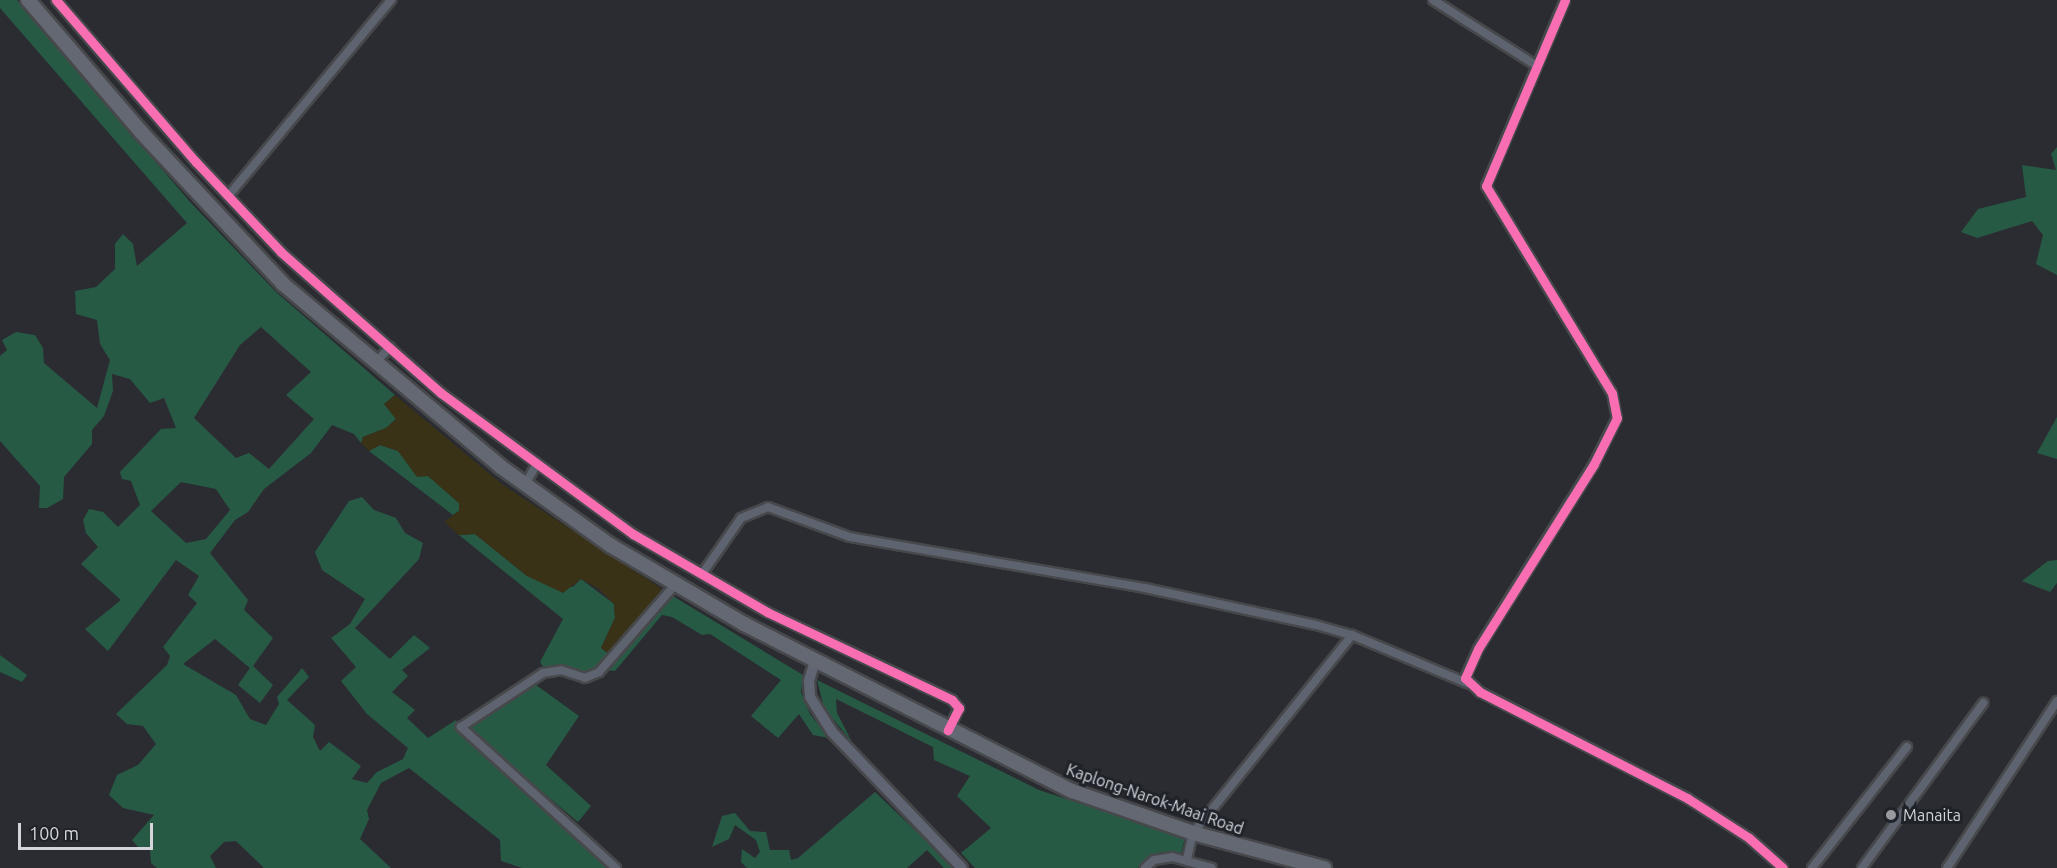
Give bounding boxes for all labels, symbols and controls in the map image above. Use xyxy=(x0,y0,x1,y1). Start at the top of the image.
street label: Kaplong-Narok-Maai Road xyxy=(1064,760,1246,838)
place label: Manaita xyxy=(1903,805,1961,825)
marker: Manaita xyxy=(1884,808,1898,822)
scale bar xyxy=(21,811,156,849)
text: 100 m xyxy=(29,823,79,843)

